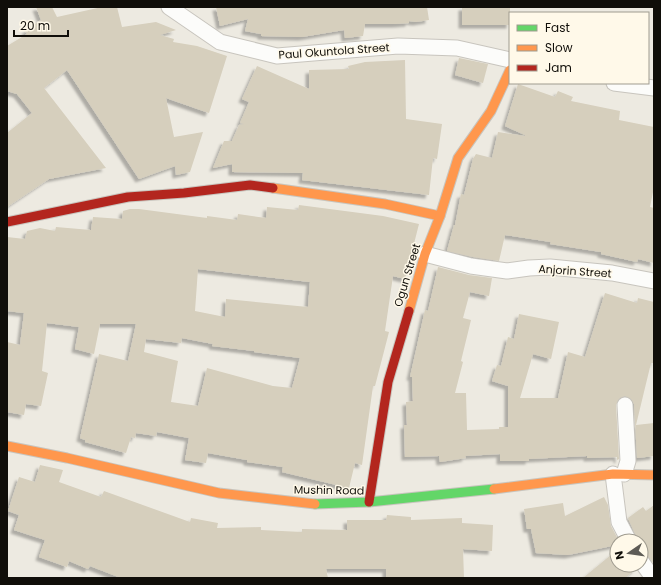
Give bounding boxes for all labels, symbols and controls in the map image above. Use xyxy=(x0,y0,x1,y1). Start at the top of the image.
scale bar xyxy=(14,12,68,38)
legend xyxy=(509,12,649,84)
text: 20 m xyxy=(20,17,50,34)
text: Fast xyxy=(545,19,570,36)
street label: Paul Okuntola Street xyxy=(278,39,390,63)
text: Slow xyxy=(545,39,573,56)
text: Jam xyxy=(545,59,572,76)
street label: Ogun Street xyxy=(390,241,424,309)
street label: Anjorin Street xyxy=(538,260,612,282)
street label: Mushin Road xyxy=(294,481,364,499)
north arrow xyxy=(609,533,649,573)
text: N xyxy=(611,549,628,561)

